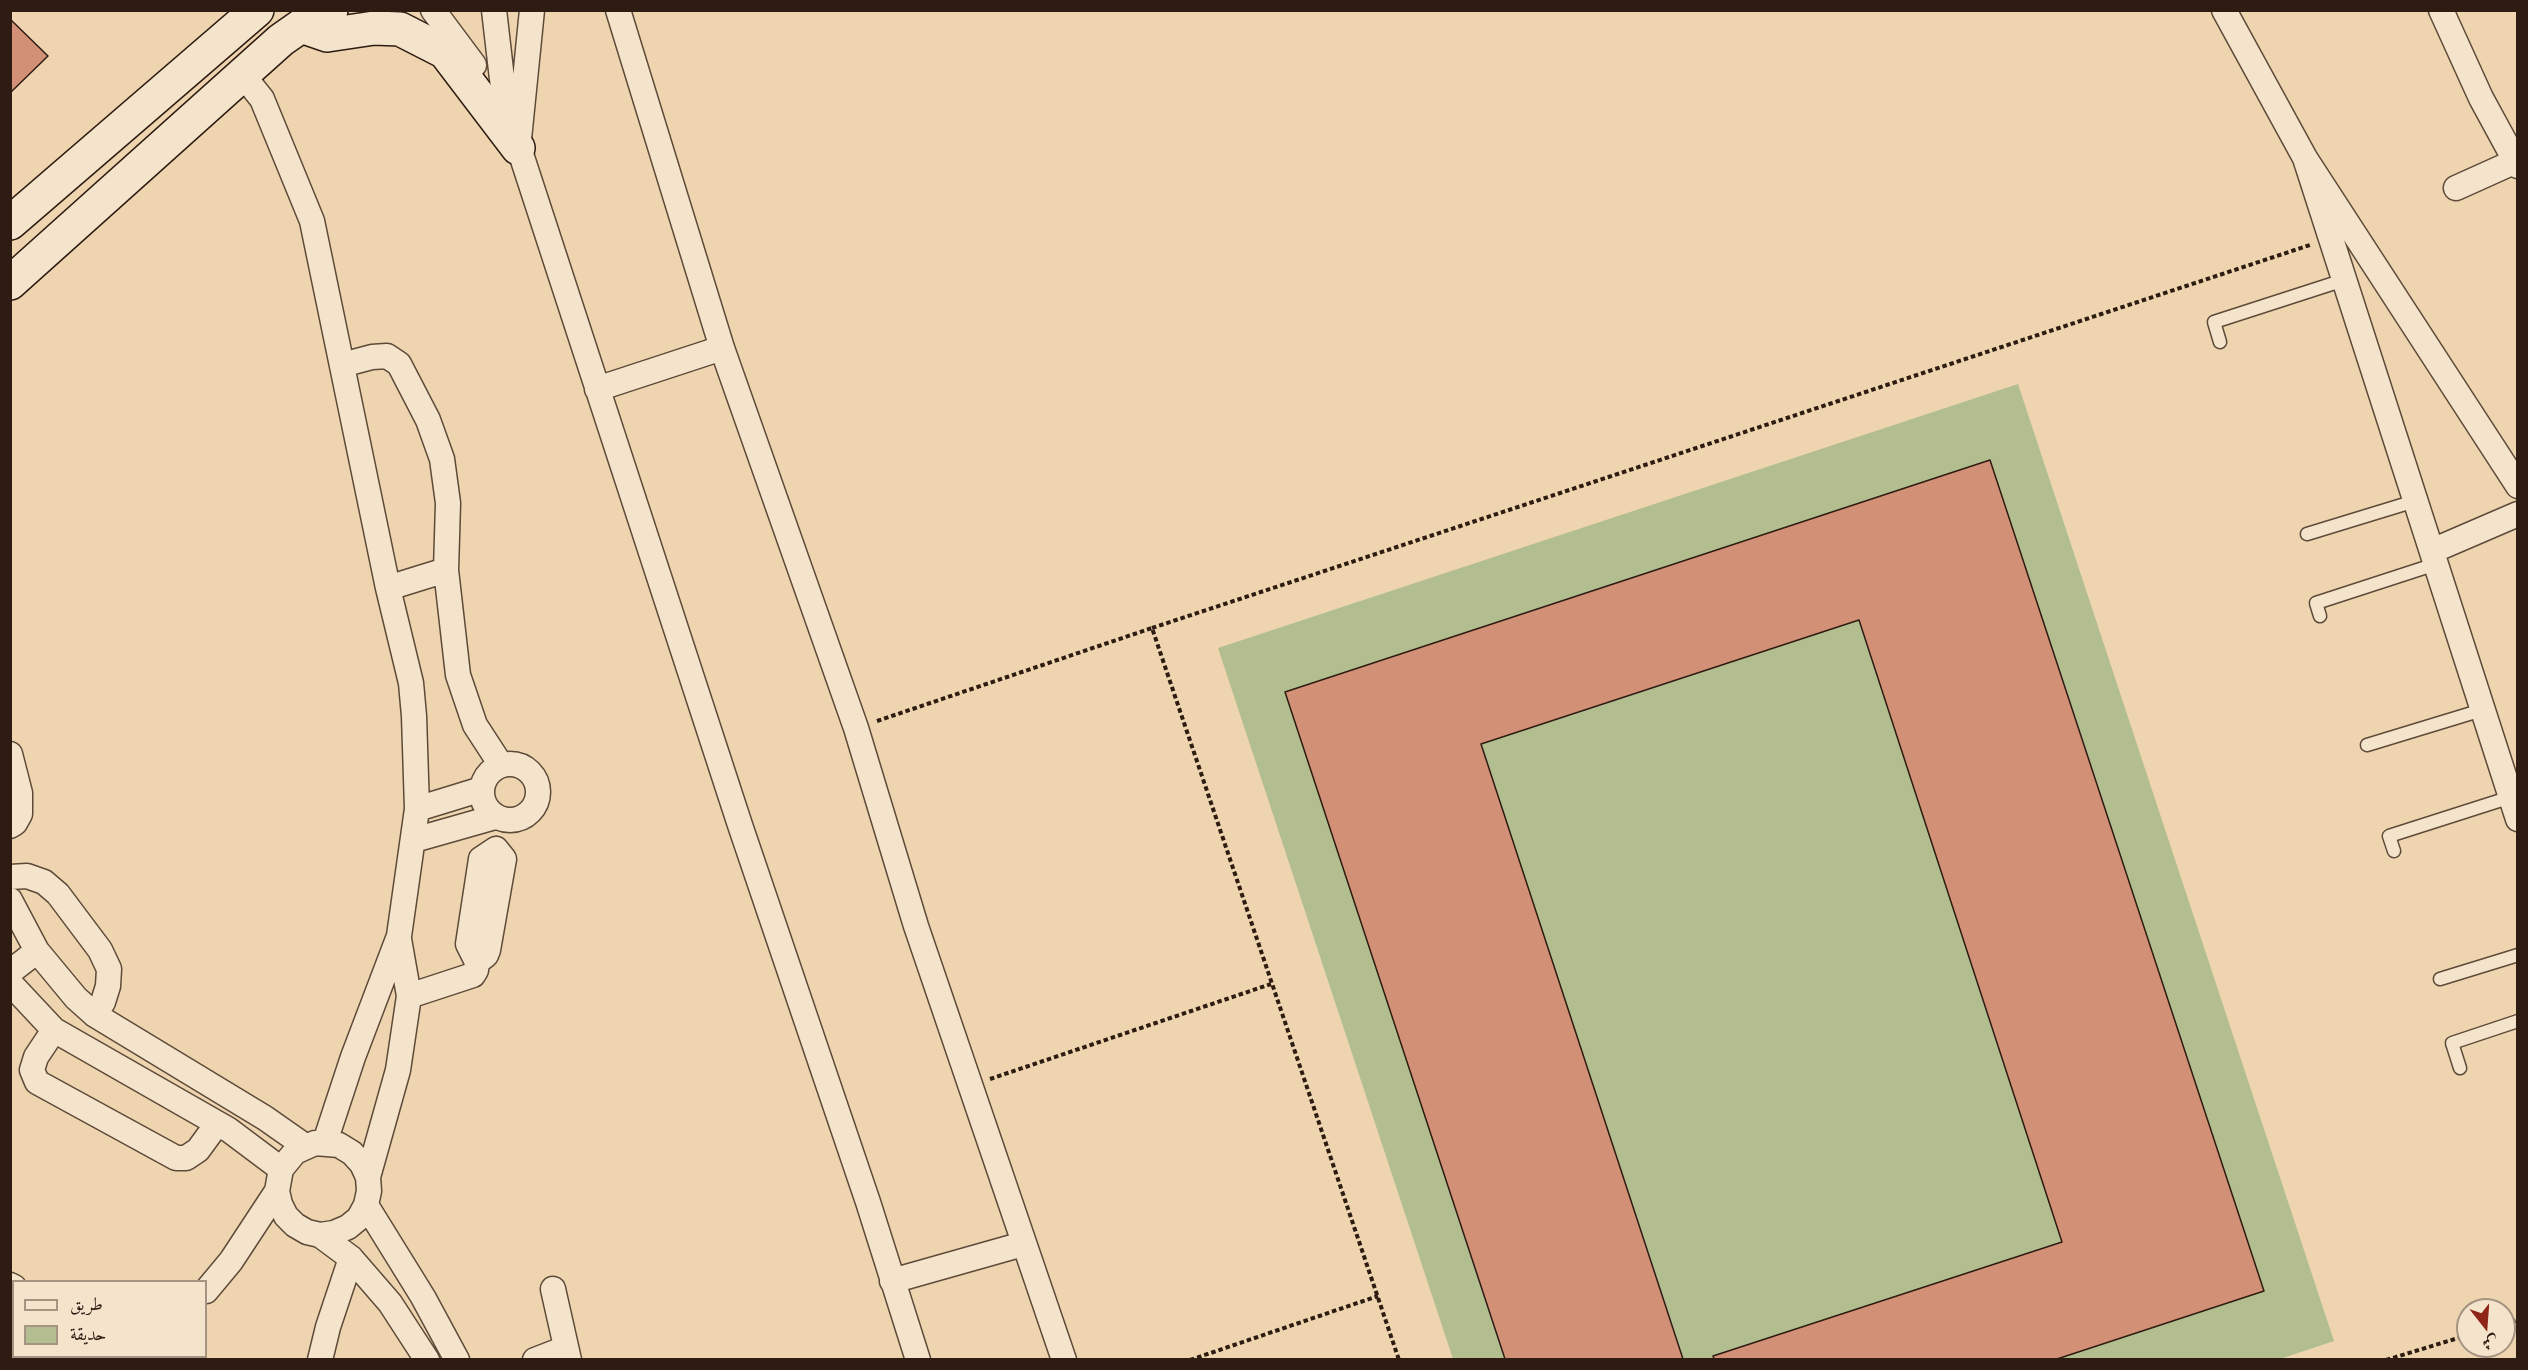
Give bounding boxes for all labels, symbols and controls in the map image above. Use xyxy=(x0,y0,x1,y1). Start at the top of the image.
legend xyxy=(12,1280,207,1358)
text: طريق xyxy=(70,1293,103,1315)
north arrow xyxy=(2456,1298,2516,1358)
text: حديقة xyxy=(70,1323,106,1345)
text: ش xyxy=(2480,1331,2501,1355)

